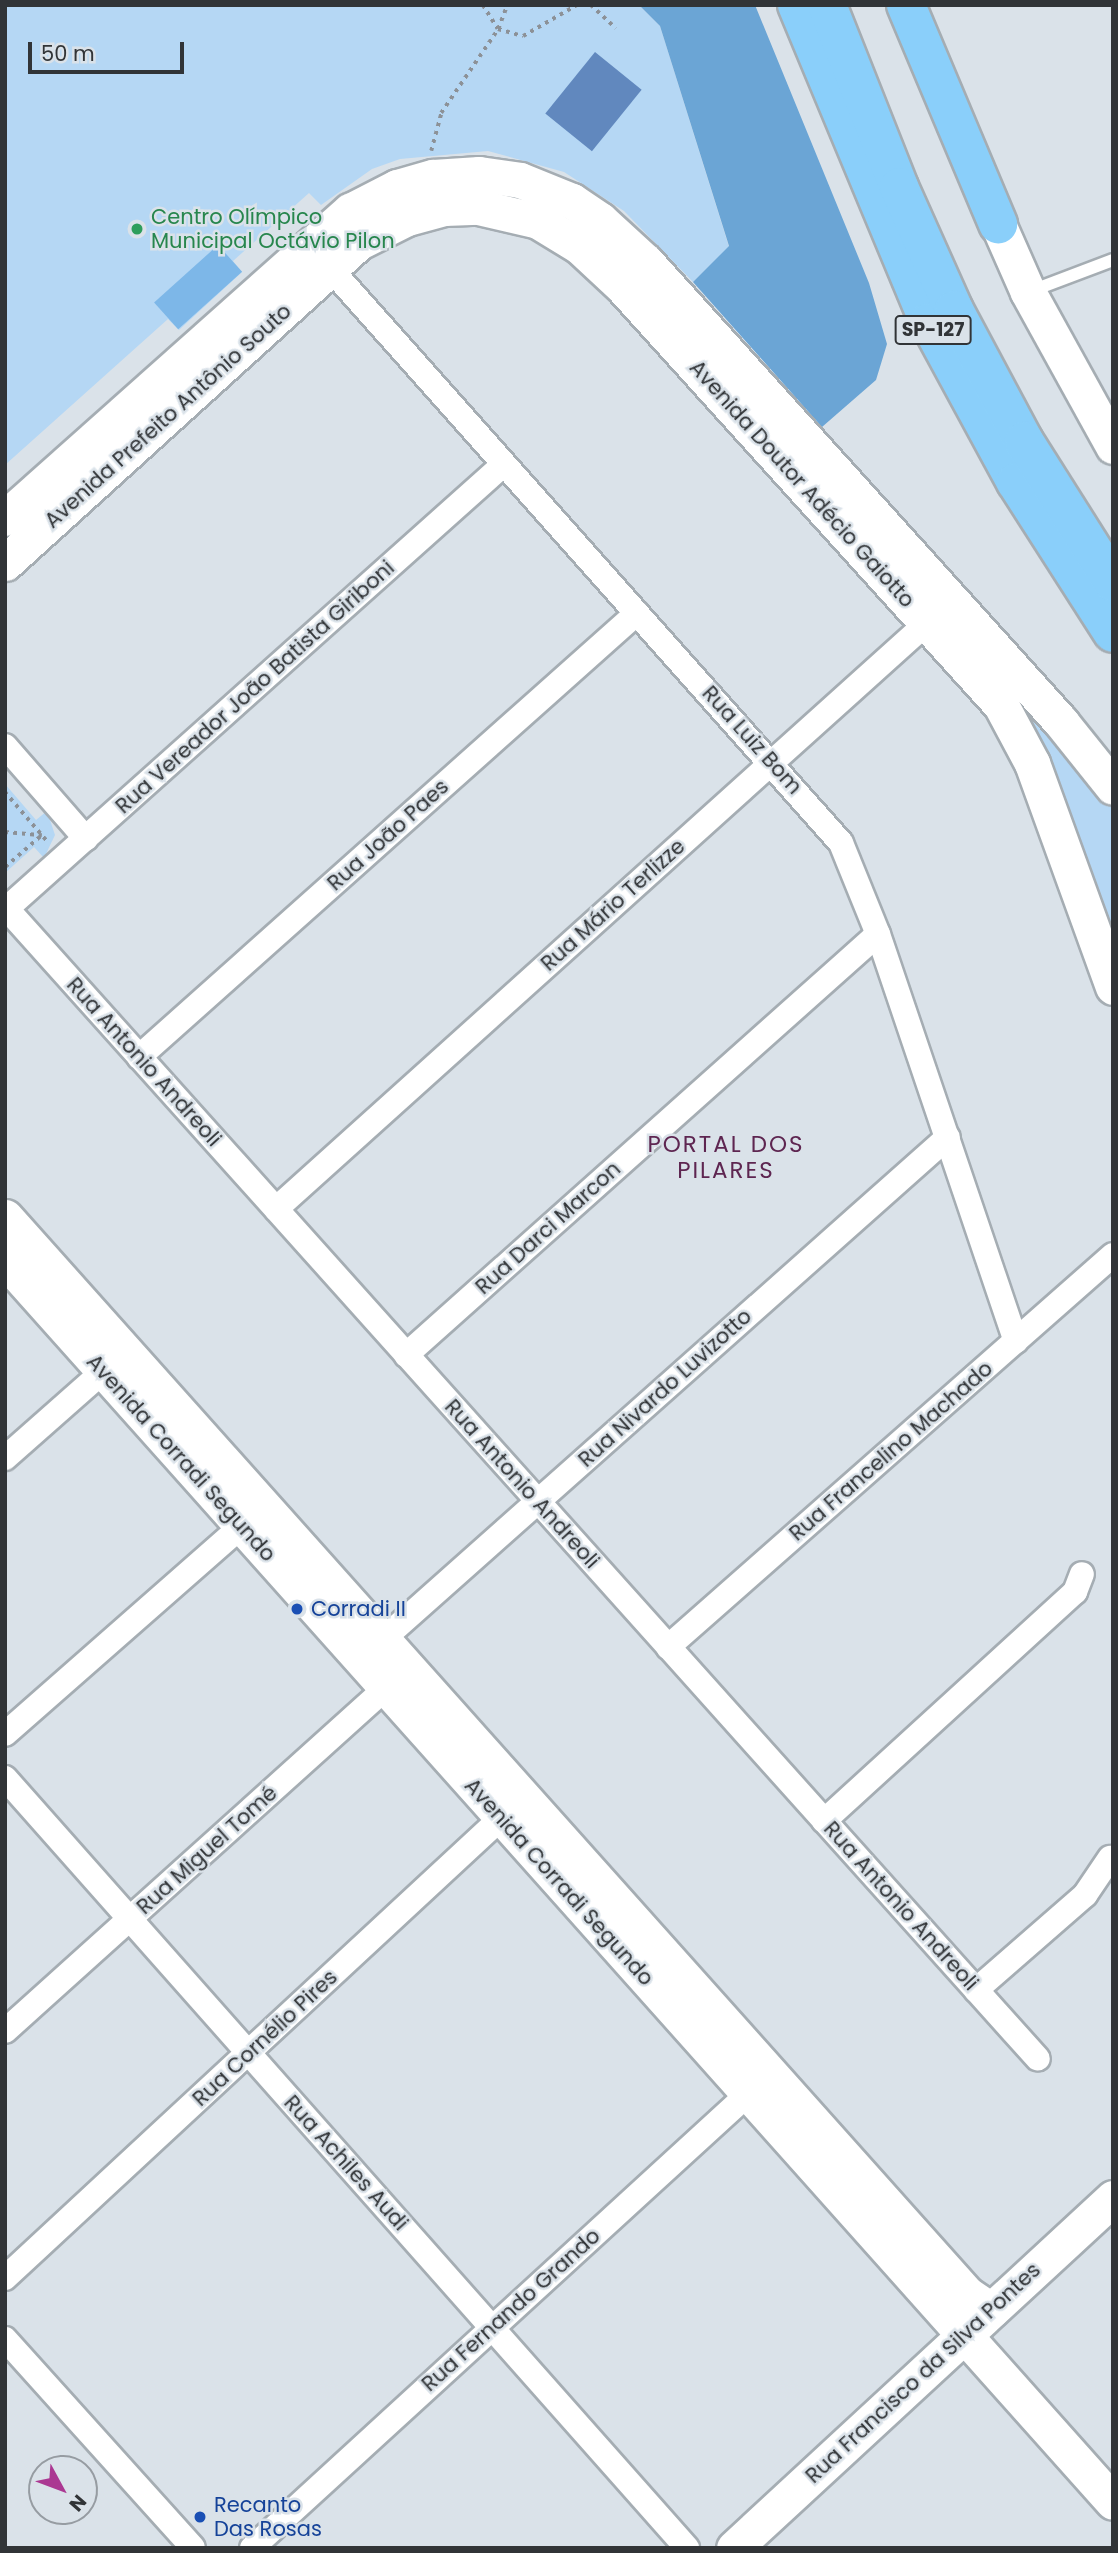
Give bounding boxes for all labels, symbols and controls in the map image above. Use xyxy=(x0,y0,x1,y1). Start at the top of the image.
scale bar xyxy=(32,28,187,72)
text: 50 m xyxy=(41,39,95,68)
place label: Centro Olímpico Municipal Octávio Pilon xyxy=(151,204,395,254)
marker: Centro Olímpico Municipal Octávio Pilon xyxy=(129,221,145,237)
street label: Avenida Prefeito Antônio Souto xyxy=(40,299,296,533)
road number: SP-127 xyxy=(894,314,972,346)
street label: Avenida Doutor Adécio Gaiotto xyxy=(684,355,920,613)
street label: Rua Vereador João Batista Giriboni xyxy=(111,555,399,819)
street label: Rua Luiz Bom xyxy=(697,681,807,799)
street label: Rua João Paes xyxy=(322,774,454,896)
street label: Rua Mário Terlizze xyxy=(536,834,690,976)
street label: Rua Antonio Andreoli xyxy=(61,972,227,1152)
district label: PORTAL DOS PILARES xyxy=(649,1130,803,1184)
street label: Rua Darci Marcon xyxy=(470,1156,626,1300)
street label: Rua Nivardo Luvizotto xyxy=(573,1304,757,1472)
street label: Avenida Corradi Segundo xyxy=(81,1349,281,1567)
street label: Rua Francelino Machado xyxy=(784,1356,998,1546)
street label: Rua Antonio Andreoli xyxy=(439,1394,605,1574)
place label: Corradi II xyxy=(311,1596,406,1622)
marker: Corradi II xyxy=(289,1601,305,1617)
street label: Avenida Corradi Segundo xyxy=(459,1773,659,1991)
street label: Rua Miguel Tomé xyxy=(132,1780,282,1920)
street label: Rua Antonio Andreoli xyxy=(818,1816,984,1996)
street label: Rua Cornélio Pires xyxy=(187,1965,343,2111)
street label: Rua Achiles Audi xyxy=(279,2090,413,2236)
street label: Rua Fernando Grando xyxy=(417,2223,605,2397)
street label: Rua Francisco da Silva Pontes xyxy=(800,2258,1046,2488)
north arrow xyxy=(28,2455,98,2525)
text: N xyxy=(63,2489,93,2517)
place label: Recanto Das Rosas xyxy=(214,2492,322,2542)
marker: Recanto Das Rosas xyxy=(192,2509,208,2525)

